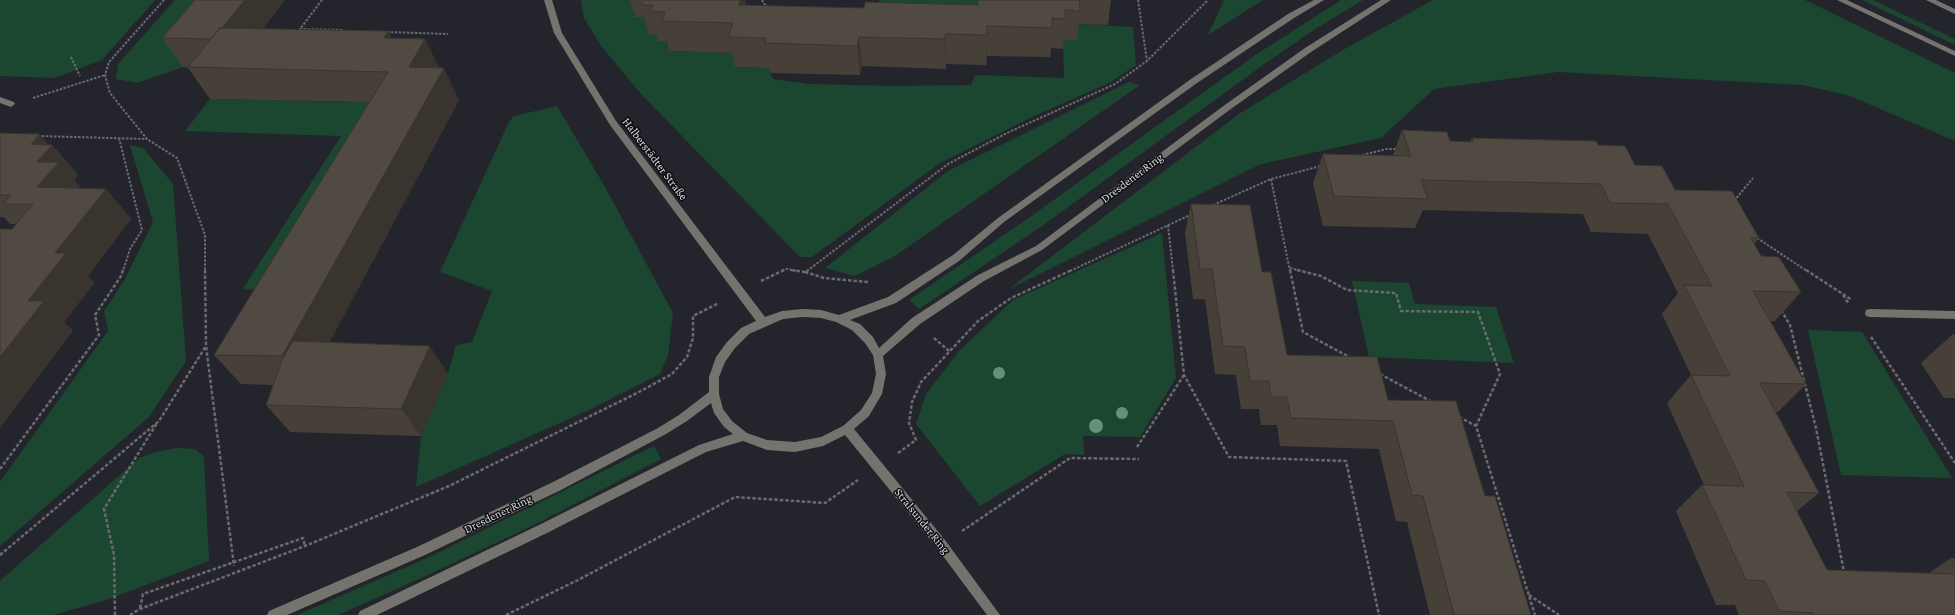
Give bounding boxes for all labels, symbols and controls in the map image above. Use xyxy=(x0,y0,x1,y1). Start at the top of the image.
street label: Halberstädter Straße xyxy=(619,115,691,203)
street label: Dresdener Ring xyxy=(1098,150,1166,206)
street label: Stralsunder Ring xyxy=(891,485,953,557)
street label: Dresdener Ring xyxy=(462,491,534,537)

